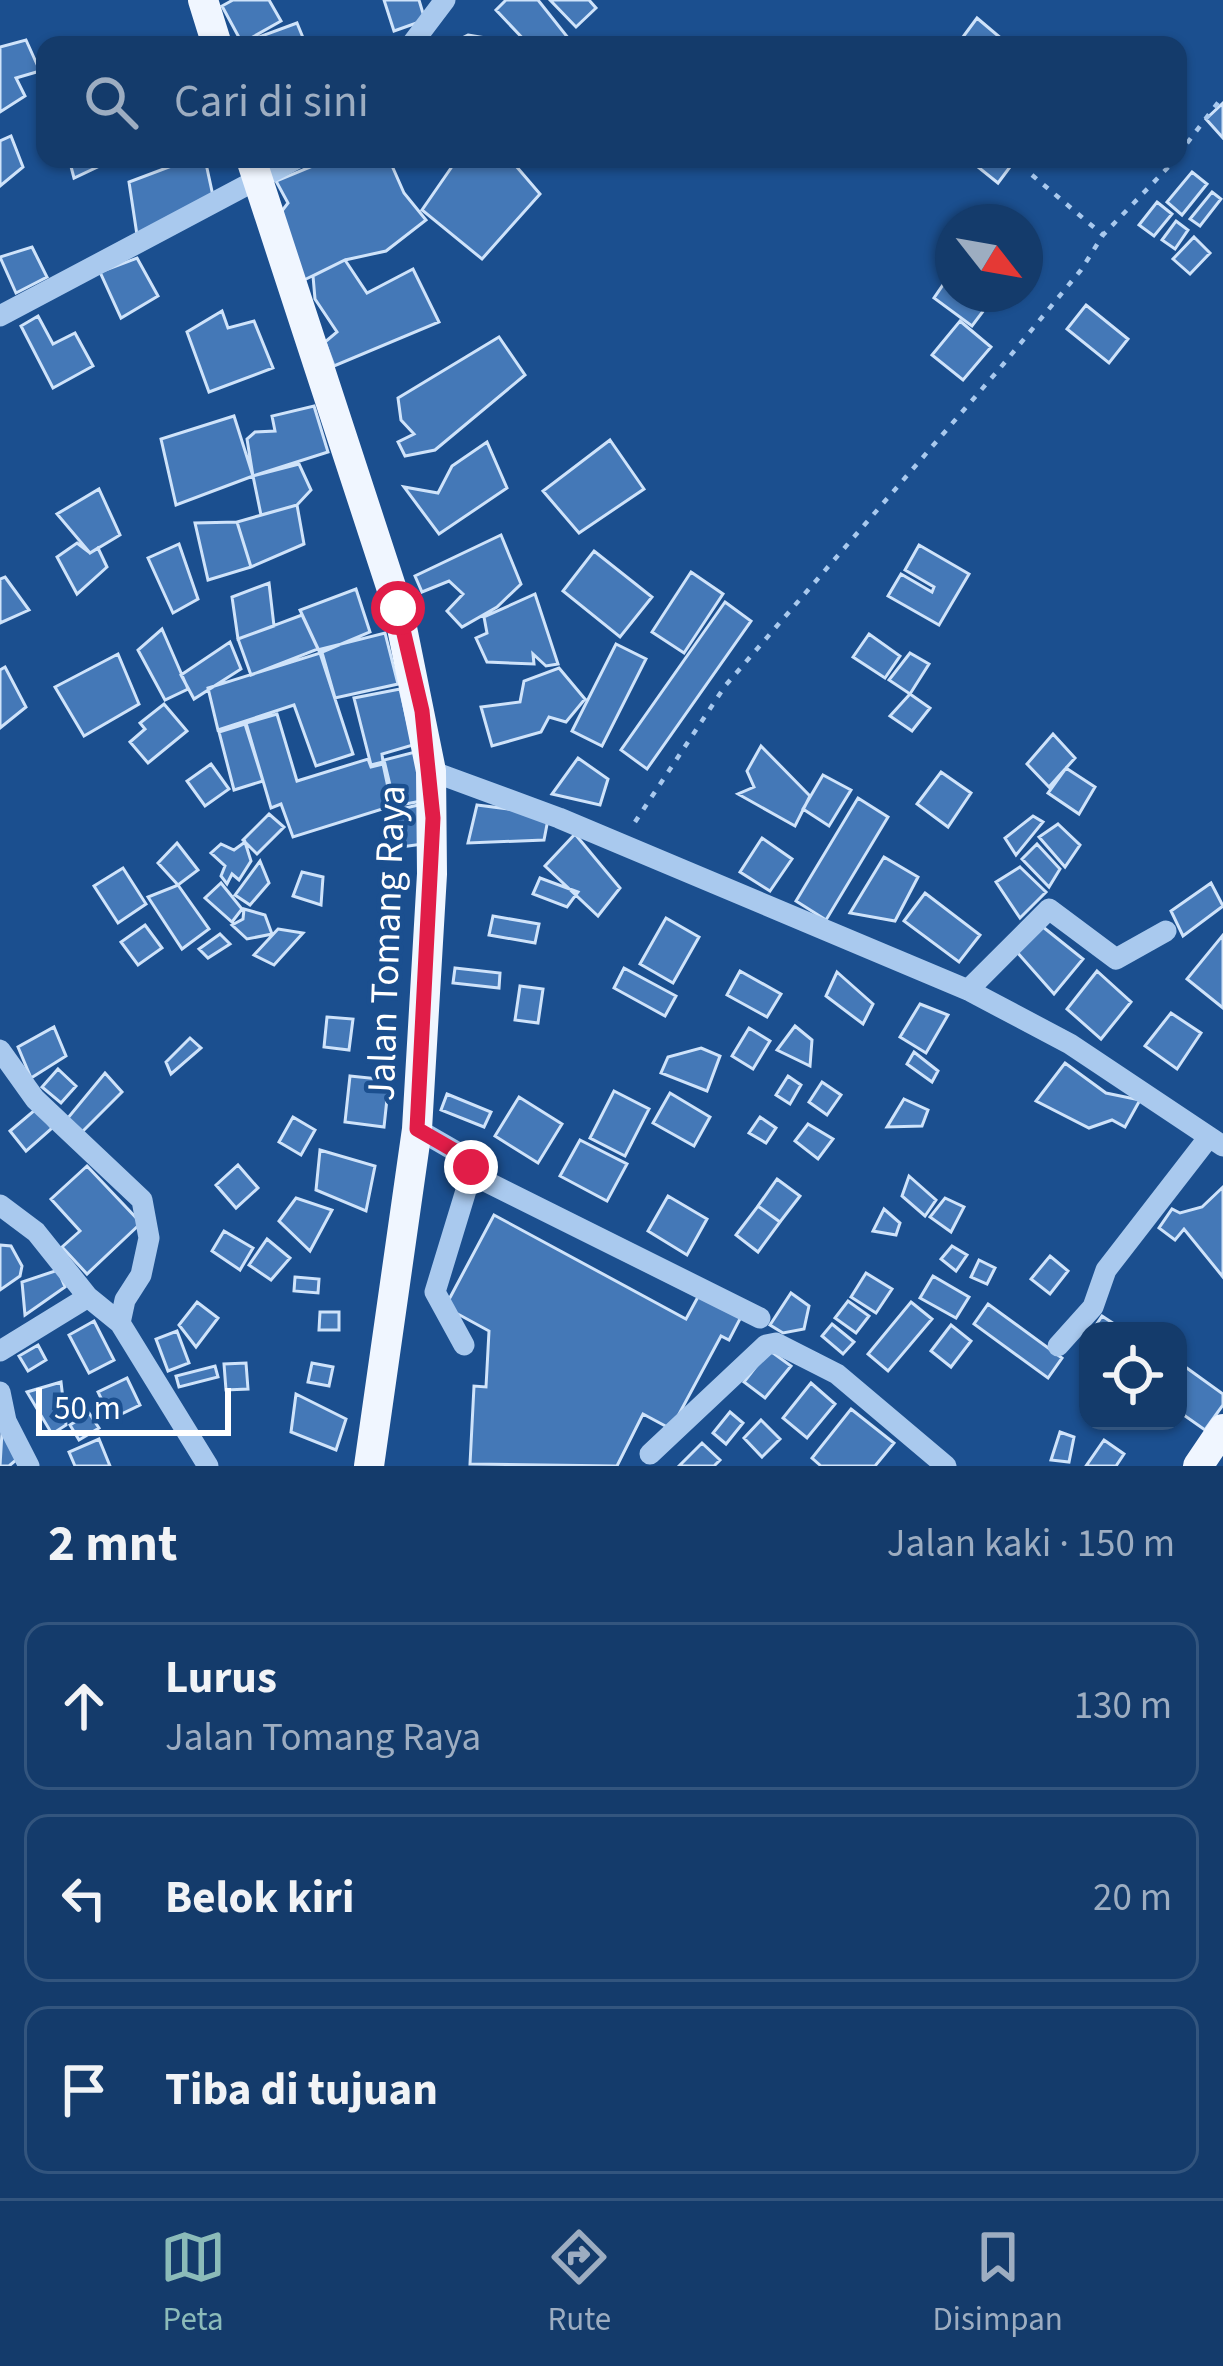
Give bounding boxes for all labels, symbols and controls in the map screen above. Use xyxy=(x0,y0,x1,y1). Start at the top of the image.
search box xyxy=(36,36,1187,168)
icon: search xyxy=(78,69,144,135)
text: Cari di sini xyxy=(174,70,369,134)
north arrow xyxy=(935,204,1043,312)
route start xyxy=(371,581,425,635)
street label: Jalan Tomang Raya xyxy=(353,784,420,1102)
route end xyxy=(444,1140,498,1194)
map controls xyxy=(1079,1322,1187,1430)
button: locate xyxy=(1079,1322,1187,1430)
scale bar xyxy=(36,1382,231,1435)
text: 50 m xyxy=(54,1385,121,1432)
text: 2 mnt xyxy=(48,1508,178,1580)
text: Jalan kaki · 150 m xyxy=(887,1516,1175,1572)
text: Lurus xyxy=(165,1646,277,1710)
icon: ahead xyxy=(51,1673,117,1739)
text: 130 m xyxy=(1074,1678,1172,1734)
text: Jalan Tomang Raya xyxy=(165,1710,481,1766)
icon: left xyxy=(51,1865,117,1931)
text: Belok kiri xyxy=(165,1866,354,1930)
text: 20 m xyxy=(1093,1870,1172,1926)
icon: arrive xyxy=(51,2057,117,2123)
text: Tiba di tujuan xyxy=(165,2058,438,2122)
tab: Peta xyxy=(160,2224,226,2343)
tab: Rute xyxy=(546,2224,612,2343)
tab: Disimpan xyxy=(933,2224,1063,2343)

